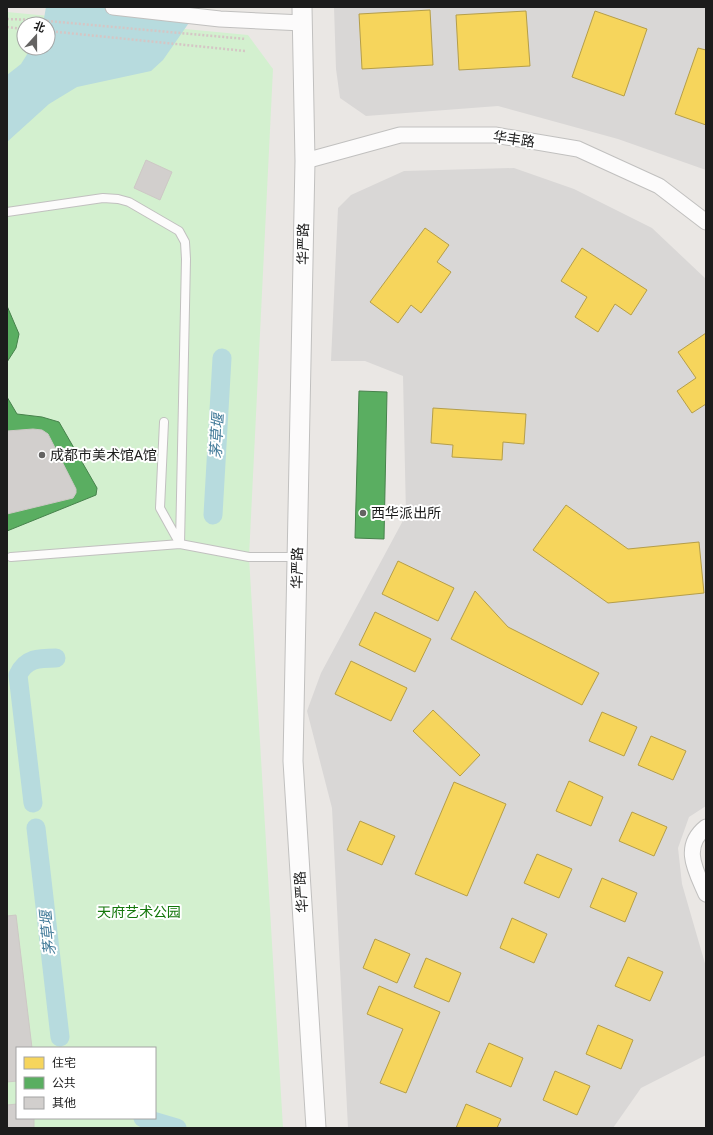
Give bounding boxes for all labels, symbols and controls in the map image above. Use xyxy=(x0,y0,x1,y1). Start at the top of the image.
north arrow xyxy=(16,16,56,56)
text: 北 xyxy=(32,17,48,35)
street label: 华丰路 xyxy=(492,126,536,151)
street label: 华严路 xyxy=(293,223,312,265)
water label: 茅草堰 xyxy=(205,410,227,459)
place label: 成都市美术馆A馆 xyxy=(50,445,157,464)
marker: 成都市美术馆A馆 xyxy=(37,450,47,460)
place label: 西华派出所 xyxy=(371,503,441,522)
marker: 西华派出所 xyxy=(358,508,368,518)
street label: 华严路 xyxy=(287,547,306,589)
street label: 华严路 xyxy=(290,870,311,914)
park label: 天府艺术公园 xyxy=(97,902,181,921)
water label: 茅草堰 xyxy=(34,907,59,957)
legend xyxy=(16,1047,156,1119)
text: 住宅 xyxy=(52,1054,76,1071)
text: 公共 xyxy=(52,1074,76,1091)
text: 其他 xyxy=(52,1094,76,1111)

